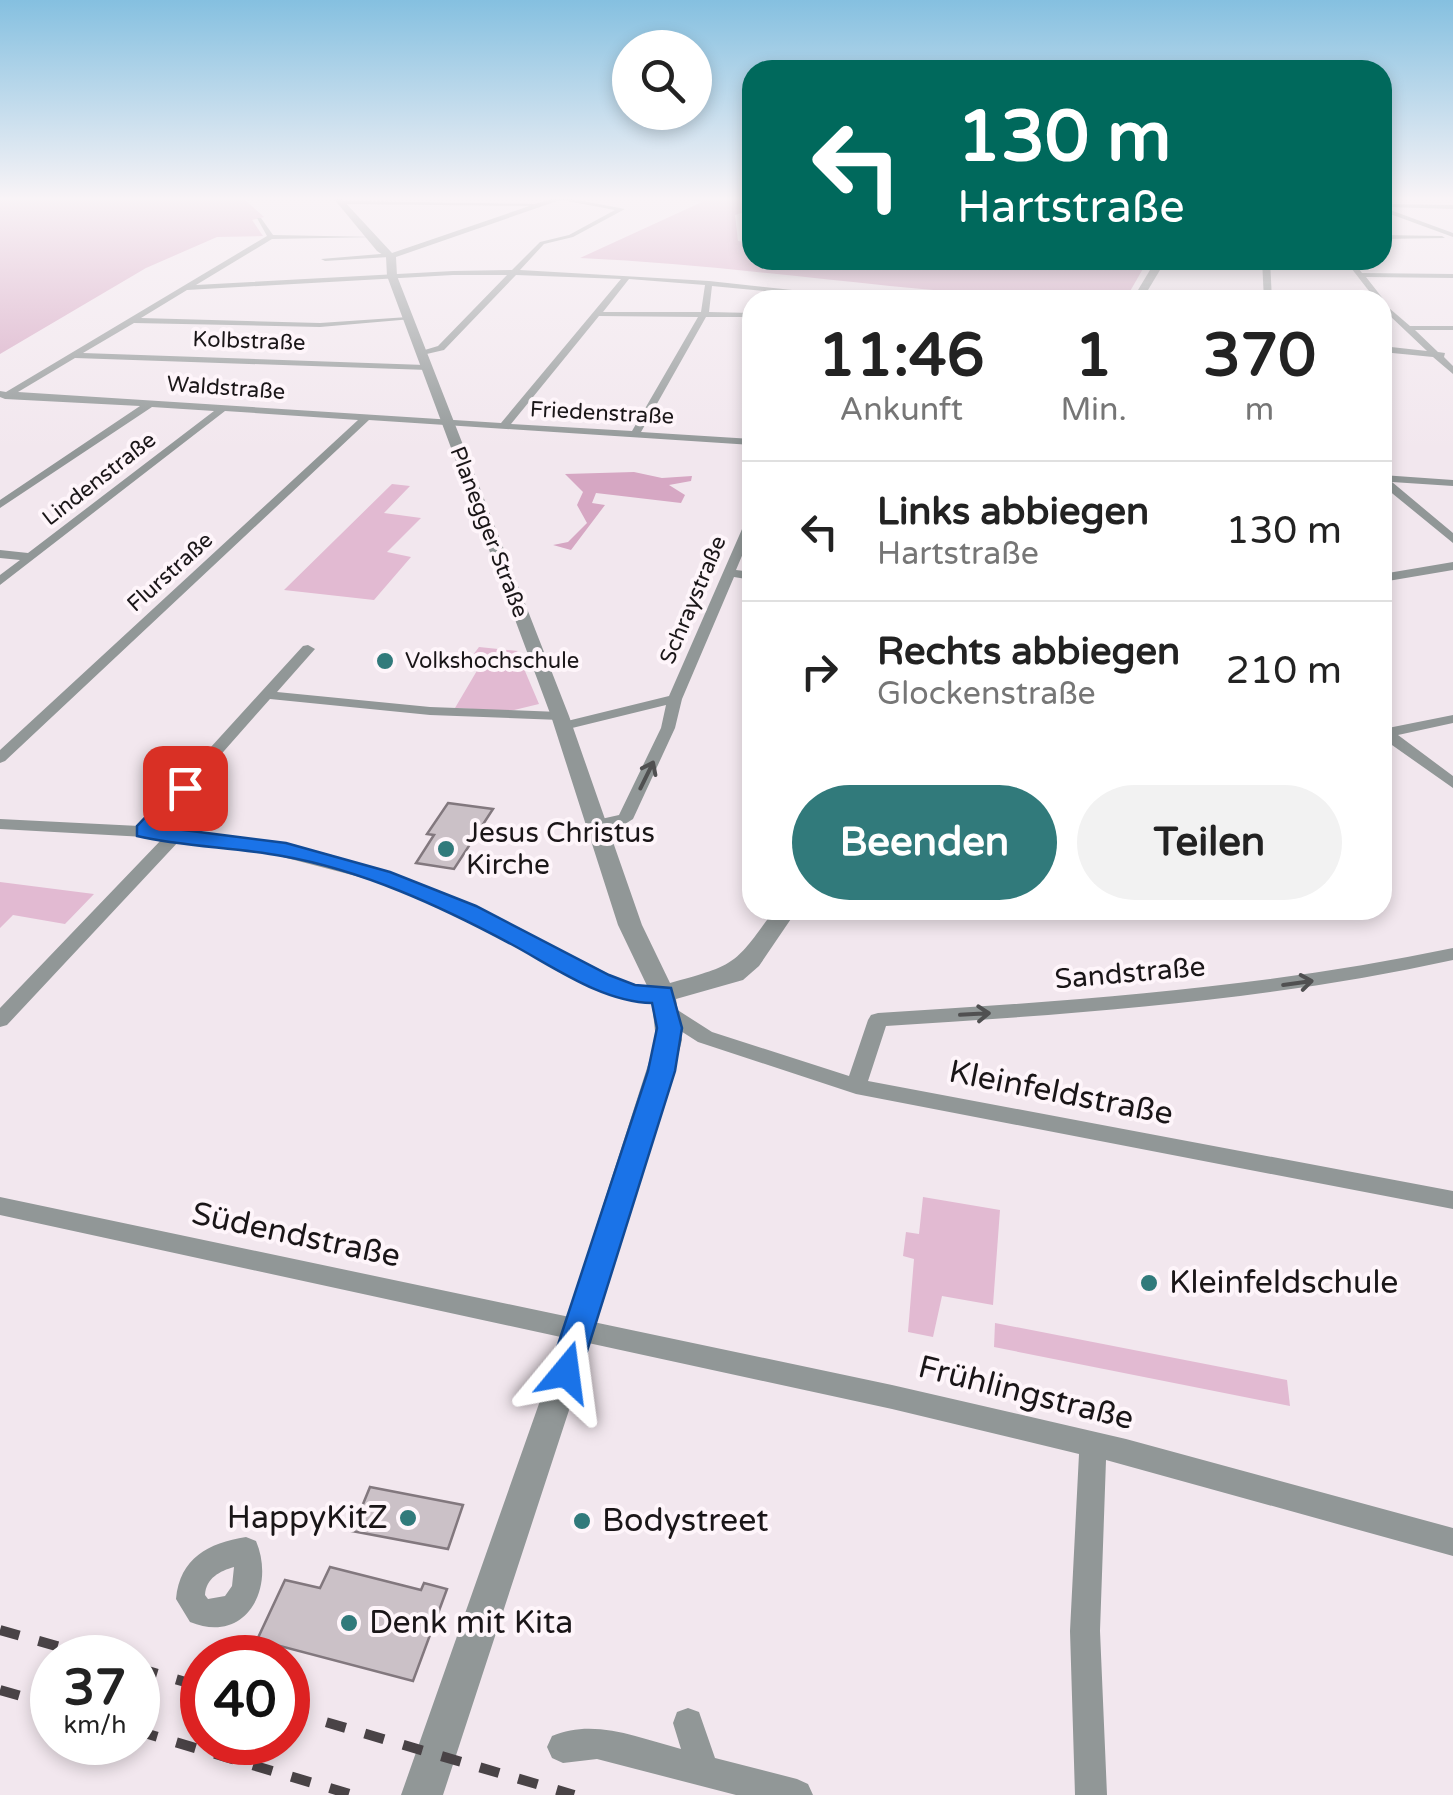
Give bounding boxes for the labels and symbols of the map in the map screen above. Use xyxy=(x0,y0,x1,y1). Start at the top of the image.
street label: Kolbstraße xyxy=(192,326,306,356)
street label: Waldstraße xyxy=(166,371,286,405)
street label: Friedenstraße xyxy=(529,396,675,430)
street label: Lindenstraße xyxy=(37,427,161,531)
street label: Planegger Straße xyxy=(444,443,534,621)
street label: Flurstraße xyxy=(122,527,218,617)
street label: Schraystraße xyxy=(654,532,732,668)
place label: Volkshochschule xyxy=(405,648,579,674)
marker: Volkshochschule xyxy=(374,650,396,672)
pin xyxy=(143,746,228,831)
one-way arrow xyxy=(638,761,657,791)
place label: Jesus Christus Kirche xyxy=(466,816,655,882)
marker: Jesus Christus Kirche xyxy=(435,838,457,860)
street label: Sandstraße xyxy=(1053,949,1207,997)
one-way arrow xyxy=(1282,973,1314,992)
one-way arrow xyxy=(958,1004,990,1023)
street label: Kleinfeldstraße xyxy=(946,1053,1176,1133)
street label: Südendstraße xyxy=(188,1194,404,1276)
place label: Kleinfeldschule xyxy=(1169,1264,1398,1302)
marker: Kleinfeldschule xyxy=(1138,1272,1160,1294)
position arrow xyxy=(514,1320,618,1424)
street label: Frühlingstraße xyxy=(914,1348,1138,1438)
place label: HappyKitZ xyxy=(227,1499,388,1537)
place label: Bodystreet xyxy=(602,1502,769,1540)
marker: HappyKitZ xyxy=(397,1507,419,1529)
marker: Bodystreet xyxy=(571,1510,593,1532)
place label: Denk mit Kita xyxy=(369,1604,573,1642)
marker: Denk mit Kita xyxy=(338,1612,360,1634)
speed limit sign: 40 xyxy=(180,1635,310,1765)

